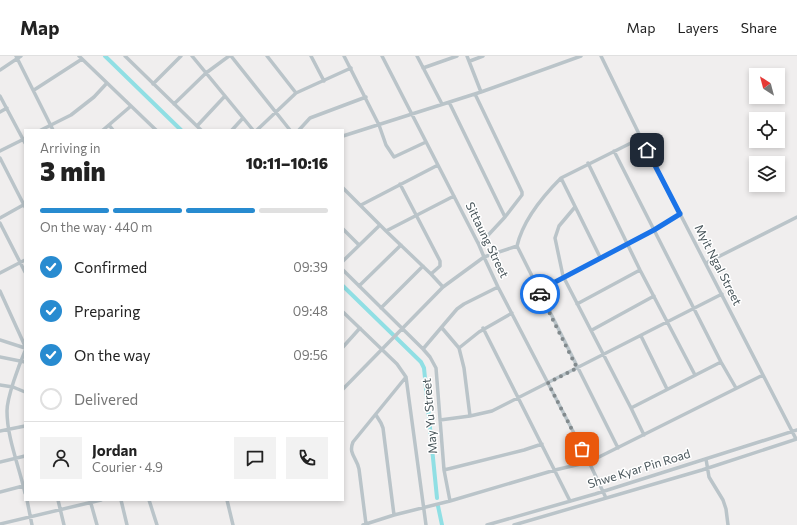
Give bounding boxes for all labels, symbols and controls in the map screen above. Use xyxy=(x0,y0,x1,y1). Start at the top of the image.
text: Map xyxy=(20,16,59,39)
text: Map xyxy=(627,19,655,36)
text: Layers xyxy=(677,19,719,36)
text: Share xyxy=(741,19,777,36)
north arrow xyxy=(749,68,785,104)
map controls xyxy=(749,68,785,192)
button: locate xyxy=(749,112,785,148)
pin xyxy=(630,133,664,167)
icon: home xyxy=(636,139,658,161)
text: Arriving in xyxy=(40,140,100,156)
text: 10:11–10:16 xyxy=(246,154,328,172)
text: 3 min xyxy=(40,155,106,186)
button: layers xyxy=(749,156,785,192)
street label: Sittaung Street xyxy=(464,199,512,280)
text: On the way · 440 m xyxy=(40,219,152,235)
street label: Myit Ngal Street xyxy=(693,222,745,307)
icon: check xyxy=(40,256,62,278)
text: Confirmed xyxy=(74,258,147,276)
text: 09:39 xyxy=(293,259,328,275)
courier xyxy=(520,274,560,314)
icon: car xyxy=(529,283,551,305)
icon: check xyxy=(40,300,62,322)
text: Preparing xyxy=(74,302,140,320)
text: 09:48 xyxy=(293,303,328,319)
icon: check xyxy=(40,344,62,366)
text: On the way xyxy=(74,346,151,364)
text: 09:56 xyxy=(293,347,328,363)
street label: May Yu Street xyxy=(419,378,439,455)
text: Delivered xyxy=(74,390,138,408)
pin xyxy=(565,432,599,466)
button: person xyxy=(40,437,82,479)
button: chat xyxy=(234,437,276,479)
button: phone xyxy=(286,437,328,479)
icon: bag xyxy=(571,438,593,460)
text: Jordan xyxy=(92,441,137,459)
street label: Shwe Kyar Pin Road xyxy=(586,446,692,490)
text: Courier · 4.9 xyxy=(92,459,163,475)

